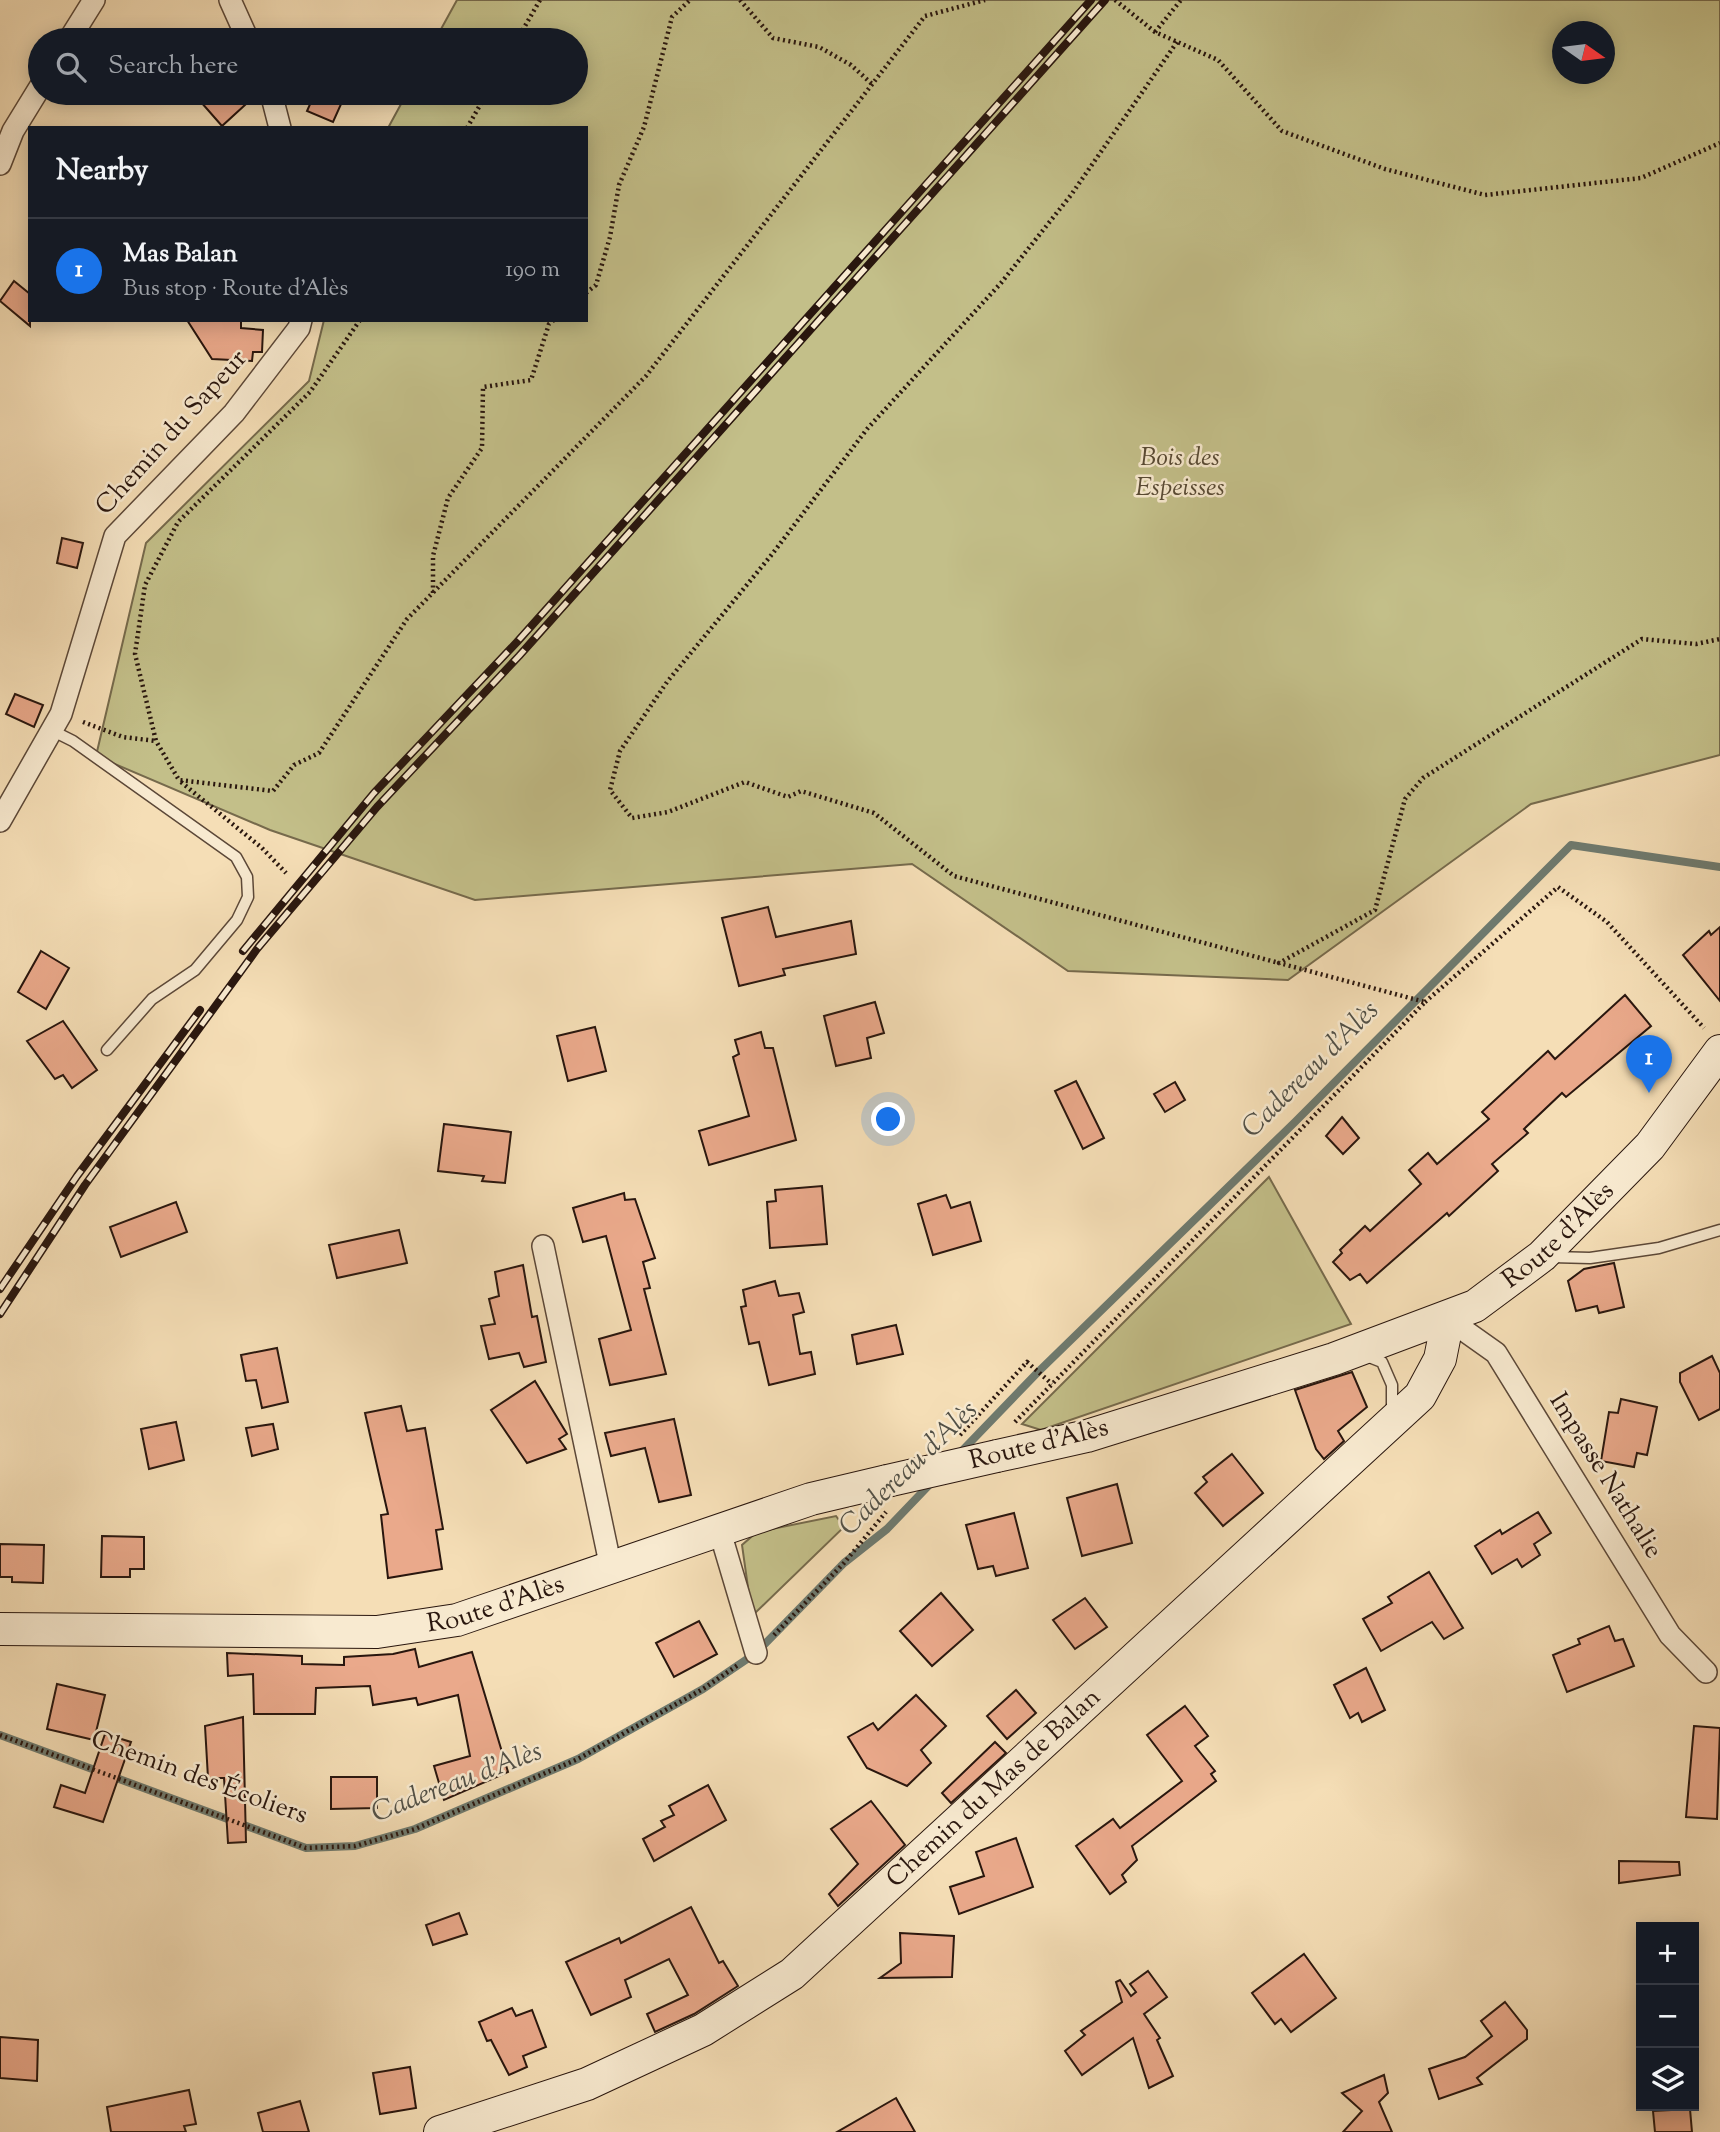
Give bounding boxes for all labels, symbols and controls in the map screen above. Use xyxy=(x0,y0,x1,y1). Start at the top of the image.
north arrow xyxy=(1552,21,1615,84)
search box xyxy=(28,28,588,105)
icon: search xyxy=(52,48,90,86)
text: Search here xyxy=(108,48,238,85)
text: Nearby xyxy=(56,150,148,193)
text: Mas Balan xyxy=(123,236,238,273)
text: 1 xyxy=(75,254,83,287)
text: 190 m xyxy=(505,254,560,287)
text: Bus stop · Route d'Alès xyxy=(123,273,348,306)
street label: Chemin du Sapeur xyxy=(88,342,257,524)
park label: Bois des Espeisses xyxy=(1135,440,1225,507)
water label: Cadereau d'Alès xyxy=(1233,992,1389,1148)
pin: 1 xyxy=(1626,1035,1672,1093)
your location xyxy=(871,1102,905,1136)
street label: Route d'Alès xyxy=(1495,1174,1623,1298)
street label: Impasse Nathalie xyxy=(1539,1386,1671,1566)
water label: Cadereau d'Alès xyxy=(830,1392,988,1546)
street label: Route d'Alès xyxy=(965,1410,1113,1480)
street label: Route d'Alès xyxy=(424,1566,569,1643)
street label: Chemin du Mas de Balan xyxy=(878,1680,1109,1897)
street label: Chemin des Écoliers xyxy=(85,1722,313,1834)
water label: Cadereau d'Alès xyxy=(366,1732,548,1834)
map controls xyxy=(1636,1922,1699,2111)
button: + xyxy=(1636,1922,1699,1985)
button: − xyxy=(1636,1985,1699,2048)
button: layers xyxy=(1636,2048,1699,2111)

